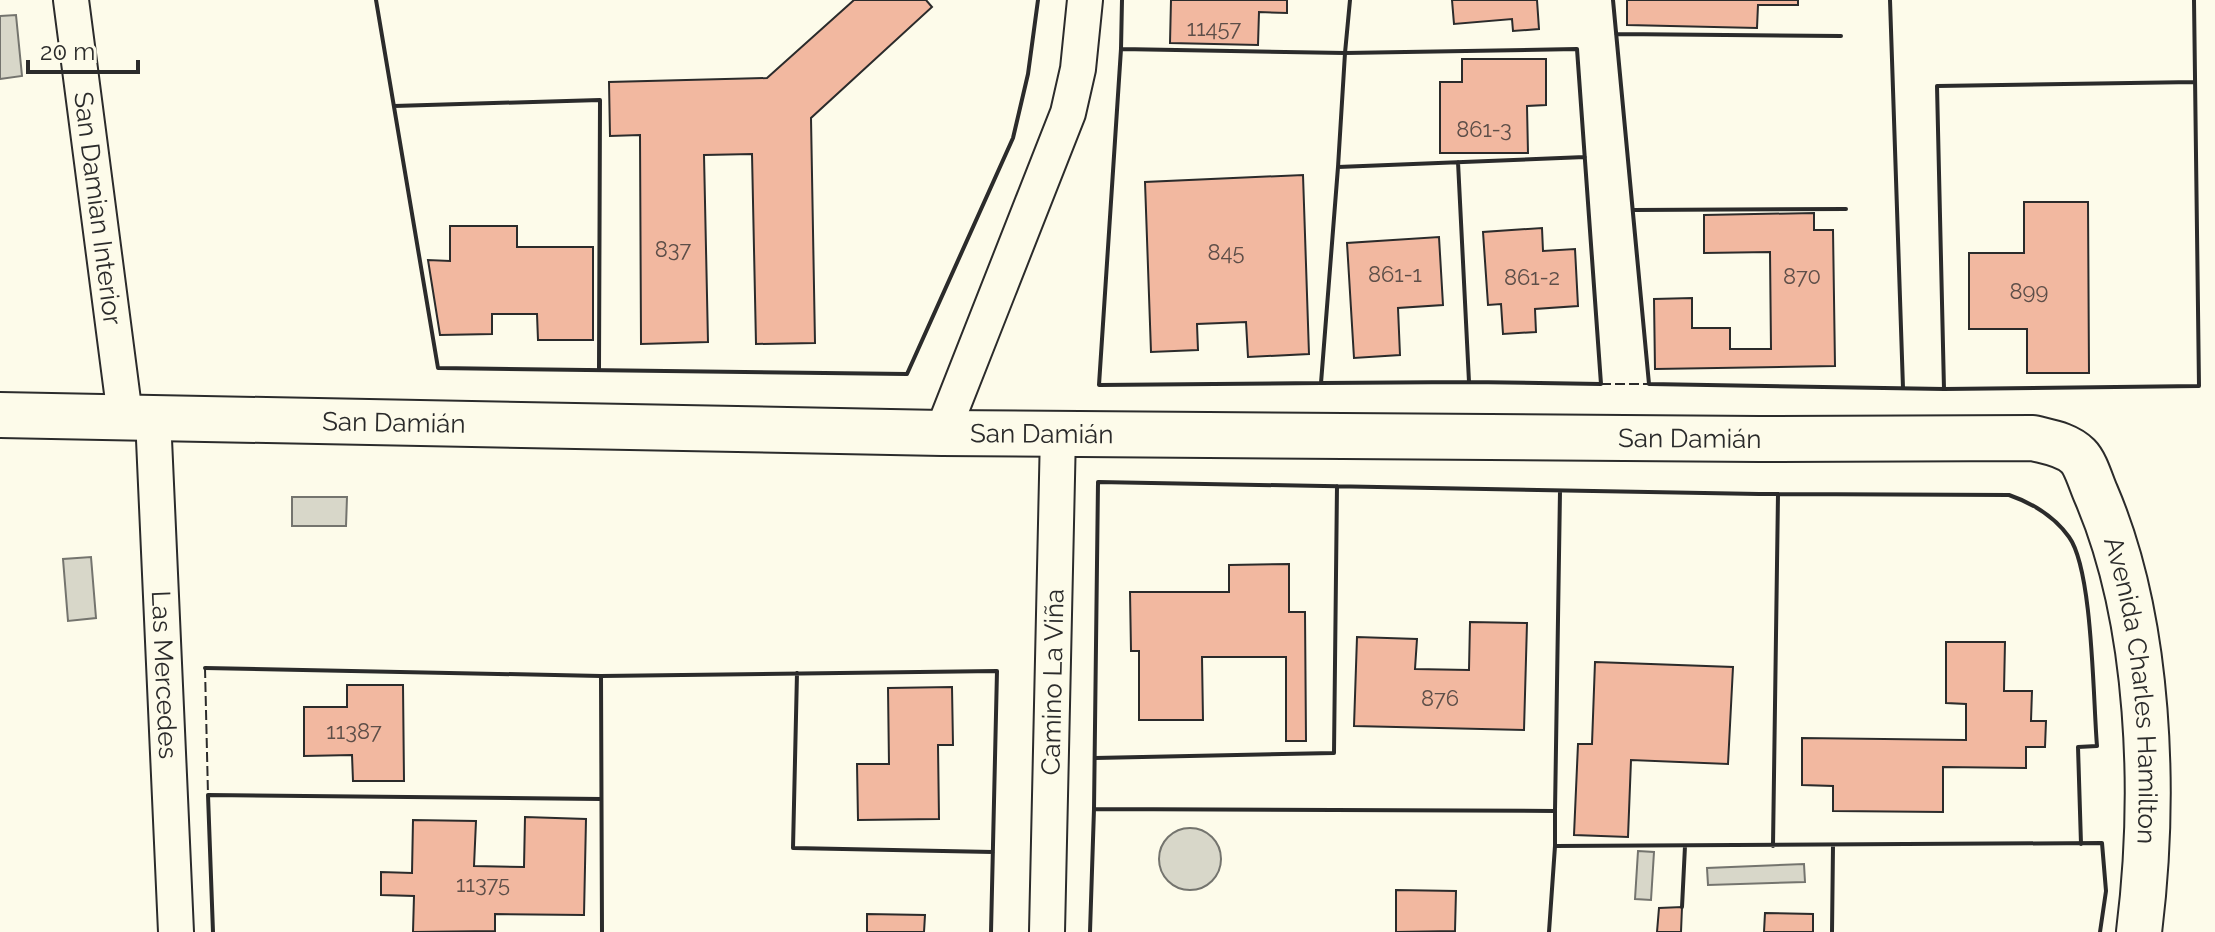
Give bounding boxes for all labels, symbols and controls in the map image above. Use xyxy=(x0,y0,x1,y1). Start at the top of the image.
house number: 11457 xyxy=(1187,15,1241,41)
scale bar xyxy=(28,24,138,74)
text: 20 m xyxy=(40,37,95,66)
street label: San Damian Interior xyxy=(68,90,128,327)
house number: 861-3 xyxy=(1456,116,1512,142)
house number: 837 xyxy=(655,236,691,262)
house number: 845 xyxy=(1207,239,1245,265)
house number: 861-1 xyxy=(1368,261,1422,287)
house number: 870 xyxy=(1783,263,1821,289)
house number: 861-2 xyxy=(1504,264,1560,290)
house number: 899 xyxy=(2010,278,2048,304)
street label: San Damián xyxy=(322,406,466,439)
street label: San Damián xyxy=(970,418,1114,449)
street label: San Damián xyxy=(1618,423,1762,454)
street label: Avenida Charles Hamilton xyxy=(2098,533,2163,845)
street label: Camino La Viña xyxy=(1035,588,1070,776)
street label: Las Mercedes xyxy=(146,590,183,760)
house number: 876 xyxy=(1421,685,1459,711)
house number: 11387 xyxy=(326,718,382,744)
house number: 11375 xyxy=(456,871,510,897)

